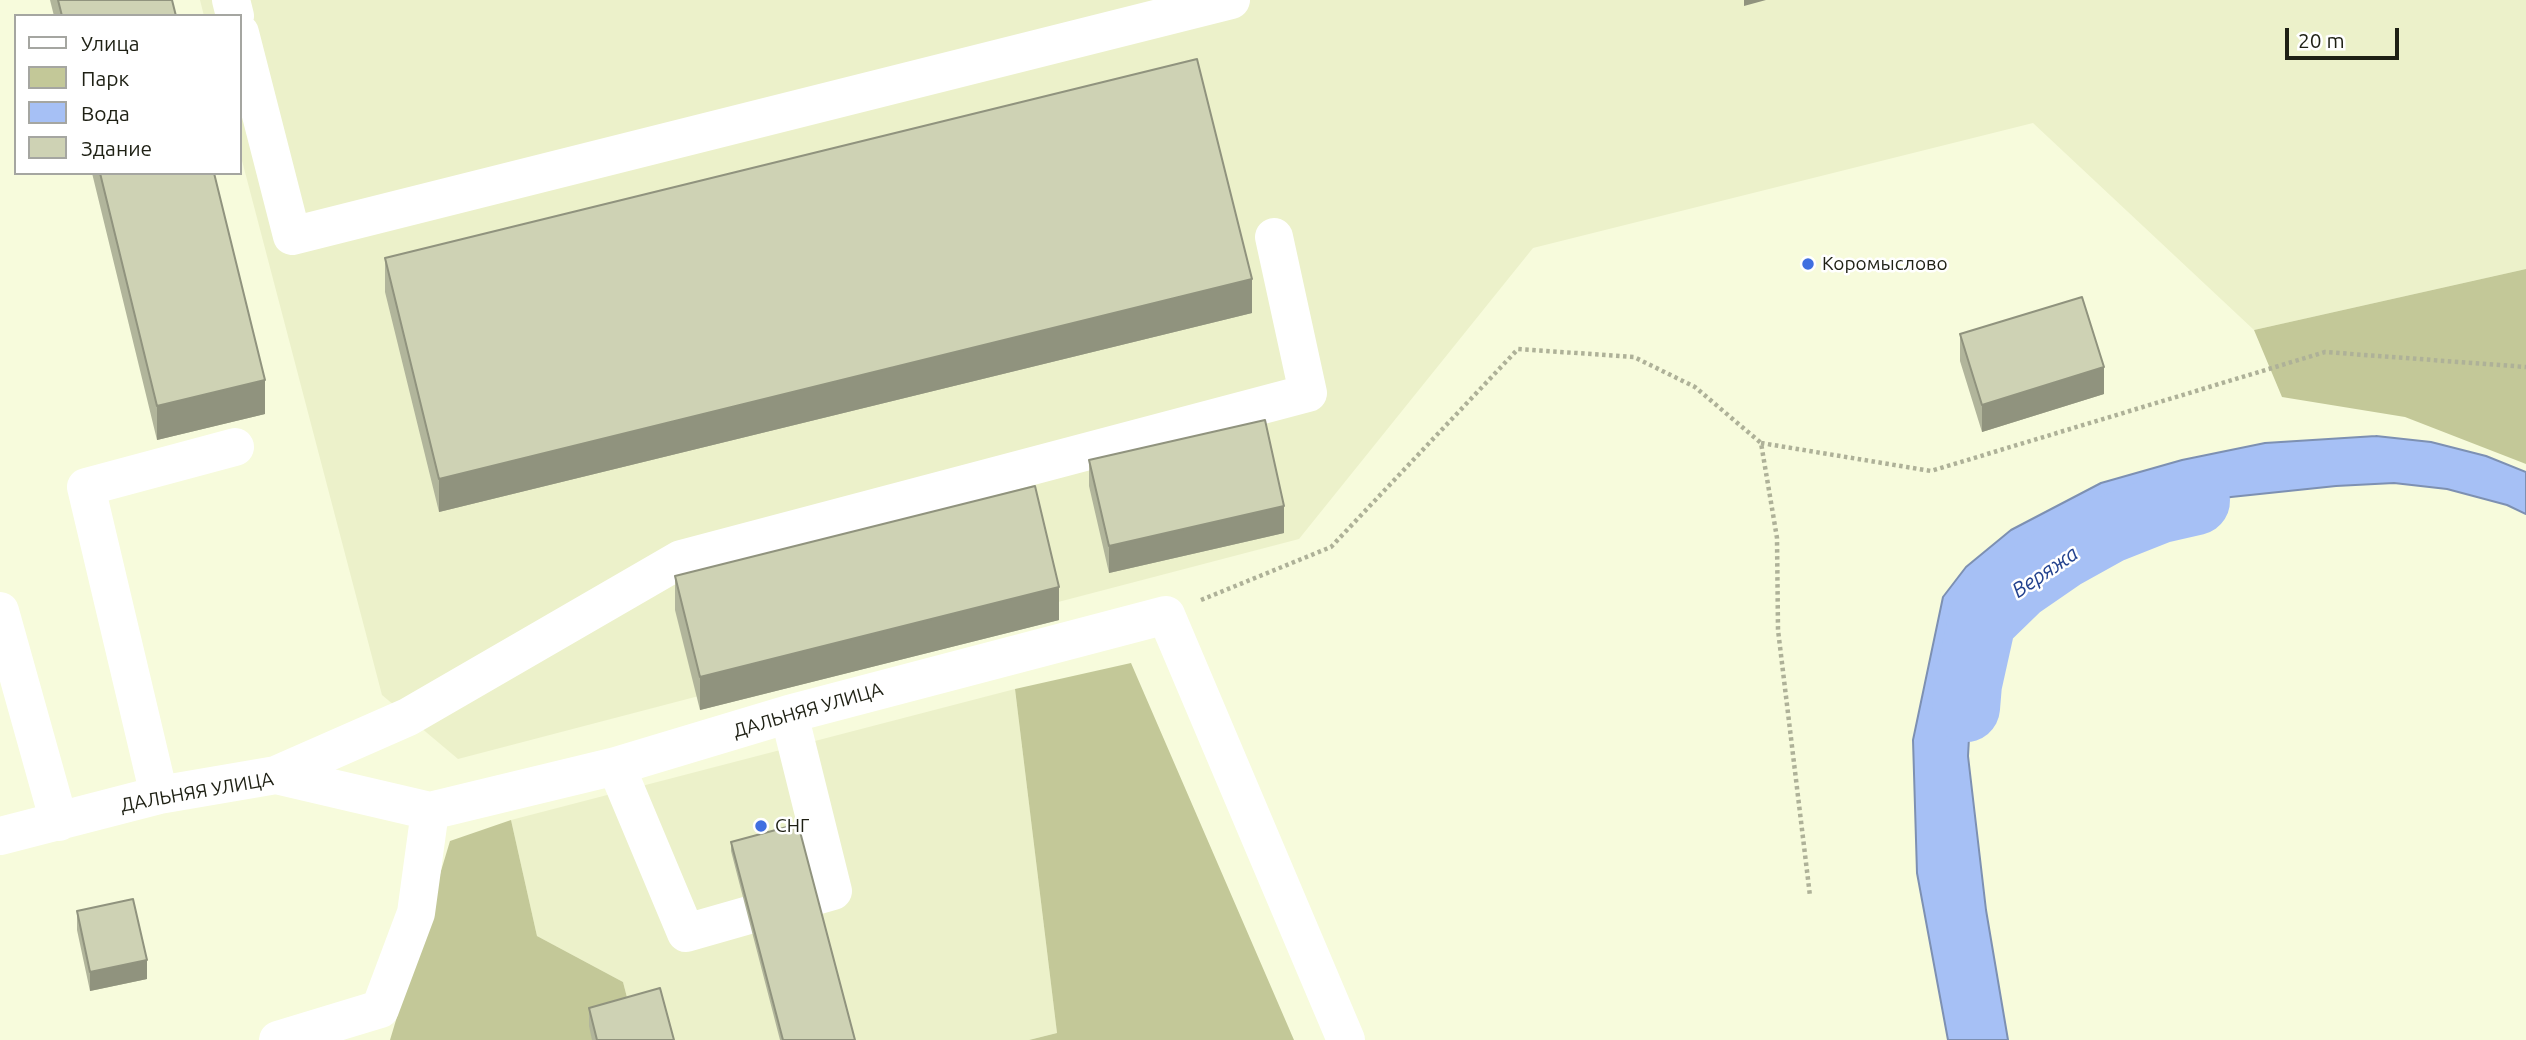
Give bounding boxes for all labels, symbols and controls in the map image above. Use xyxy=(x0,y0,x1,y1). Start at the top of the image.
legend xyxy=(14,14,242,175)
scale bar xyxy=(2288,14,2402,58)
text: 20 m xyxy=(2298,28,2345,52)
text: Улица xyxy=(81,31,139,55)
text: Парк xyxy=(81,66,129,90)
text: Вода xyxy=(81,101,130,125)
text: Здание xyxy=(81,136,152,160)
place label: Коромыслово xyxy=(1822,253,1948,275)
marker: Коромыслово xyxy=(1800,256,1816,272)
water label: Веряжа xyxy=(2007,541,2083,603)
street label: ДАЛЬНЯЯ УЛИЦА xyxy=(730,678,886,742)
street label: ДАЛЬНЯЯ УЛИЦА xyxy=(119,767,275,817)
place label: СНГ xyxy=(775,815,809,837)
marker: СНГ xyxy=(753,818,769,834)

